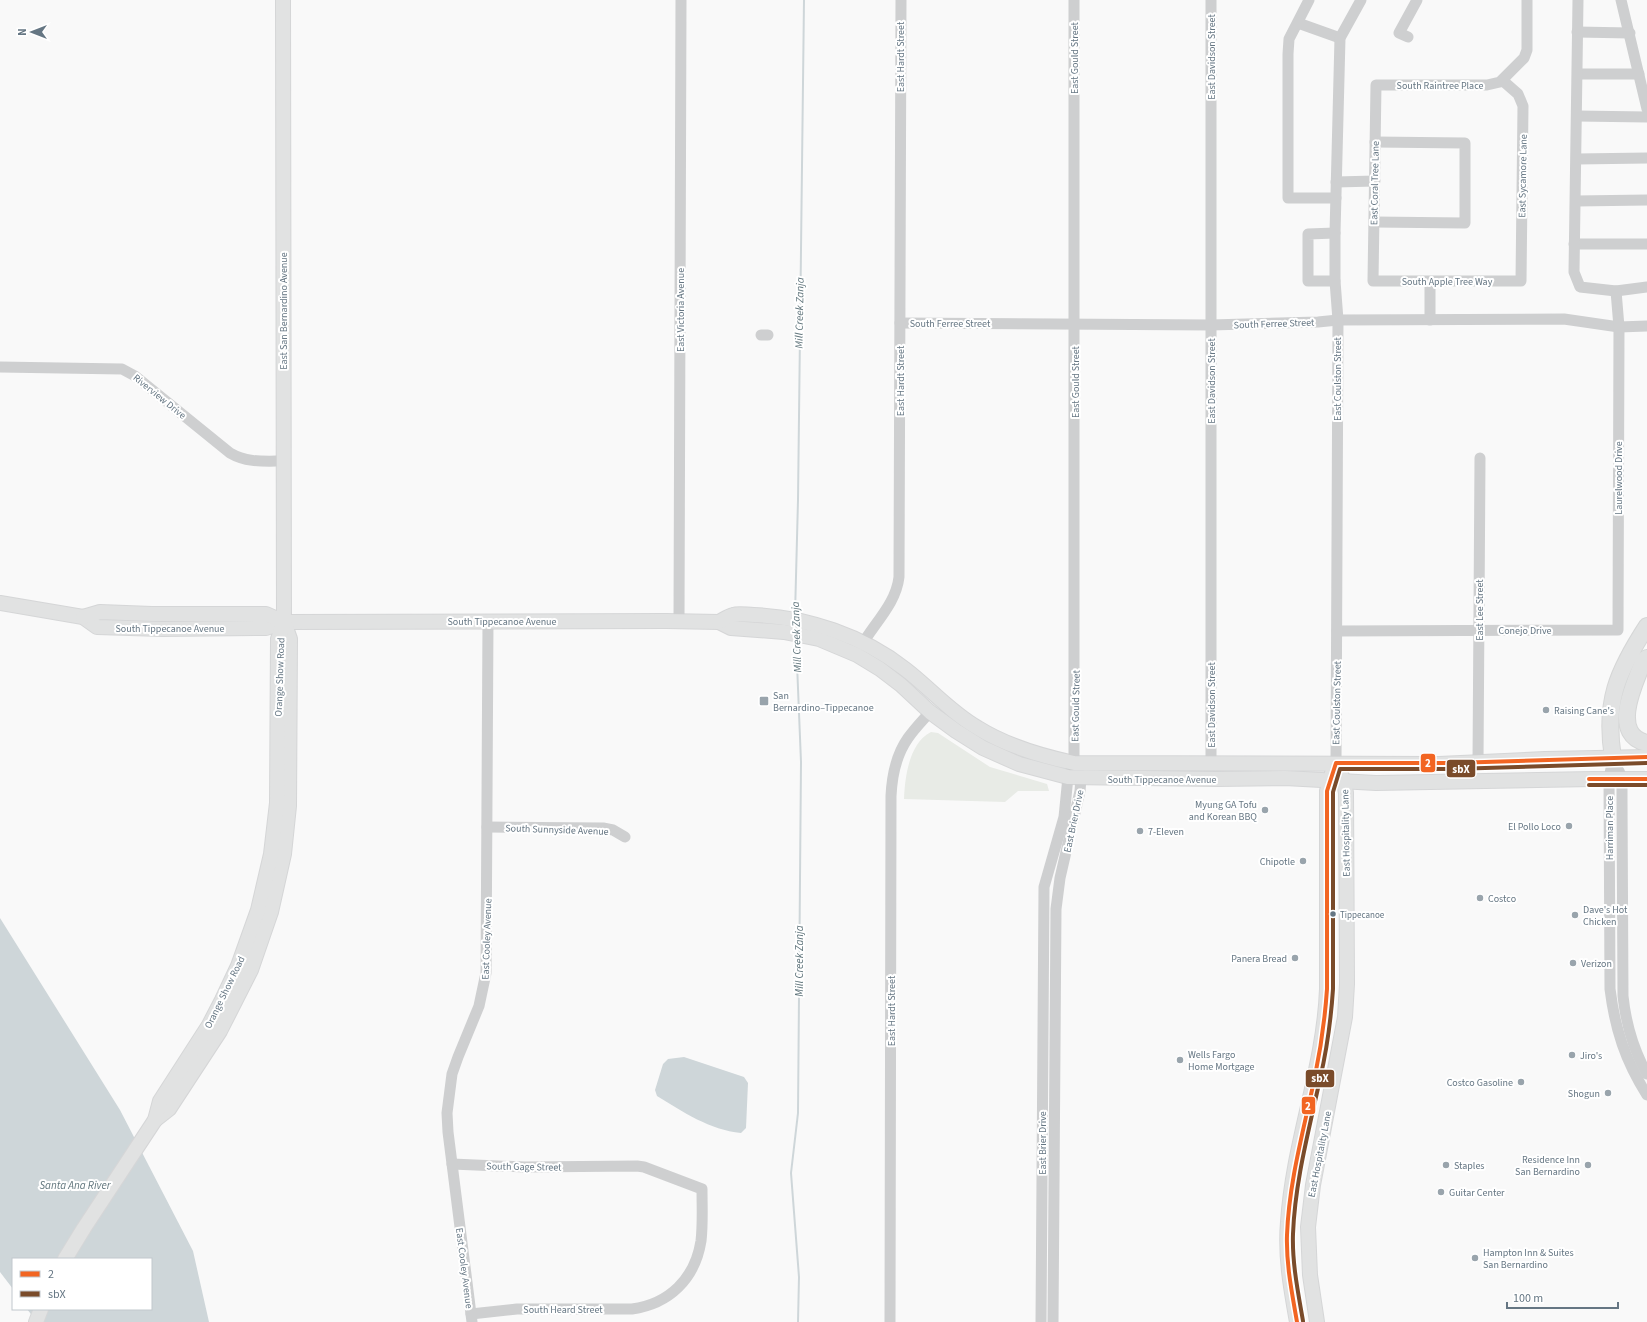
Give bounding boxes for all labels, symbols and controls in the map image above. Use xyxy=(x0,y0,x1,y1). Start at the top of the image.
north arrow xyxy=(12,12,52,52)
street label: East Davidson Street xyxy=(1205,14,1219,100)
street label: East Hardt Street xyxy=(894,21,908,92)
street label: East Gould Street xyxy=(1068,21,1082,94)
text: N xyxy=(15,28,30,36)
street label: South Raintree Place xyxy=(1397,79,1483,93)
street label: East Sycamore Lane xyxy=(1515,134,1531,218)
street label: East Coral Tree Lane xyxy=(1367,141,1383,225)
street label: East San Bernardino Avenue xyxy=(277,252,291,370)
street label: East Victoria Avenue xyxy=(674,268,688,352)
street label: South Apple Tree Way xyxy=(1402,275,1493,289)
water label: Mill Creek Zanja xyxy=(791,277,808,349)
street label: South Ferree Street xyxy=(1234,316,1315,332)
street label: South Ferree Street xyxy=(910,317,991,331)
street label: East Coulston Street xyxy=(1331,336,1345,421)
street label: East Davidson Street xyxy=(1205,338,1219,424)
street label: East Hardt Street xyxy=(894,345,908,416)
street label: East Gould Street xyxy=(1069,345,1083,418)
street label: Riverview Drive xyxy=(130,371,189,423)
street label: Laurelwood Drive xyxy=(1612,441,1626,515)
street label: East Lee Street xyxy=(1473,579,1487,641)
water label: Mill Creek Zanja xyxy=(788,601,805,673)
street label: South Tippecanoe Avenue xyxy=(447,615,557,629)
street label: South Tippecanoe Avenue xyxy=(115,622,225,636)
street label: Conejo Drive xyxy=(1498,624,1552,638)
street label: Orange Show Road xyxy=(272,637,288,717)
street label: East Coulston Street xyxy=(1329,660,1345,745)
street label: East Davidson Street xyxy=(1205,662,1219,748)
street label: East Gould Street xyxy=(1068,669,1084,742)
place label: San Bernardino–Tippecanoe xyxy=(773,689,874,715)
marker: San Bernardino–Tippecanoe xyxy=(758,695,770,707)
place label: Raising Cane's xyxy=(1554,704,1614,718)
marker: Raising Cane's xyxy=(1541,705,1551,715)
line badge: 2 xyxy=(1420,753,1436,773)
text: 2 xyxy=(1425,756,1431,771)
line badge: sbX xyxy=(1446,759,1476,778)
text: sbX xyxy=(1452,762,1470,777)
street label: South Tippecanoe Avenue xyxy=(1107,773,1217,787)
street label: East Brier Drive xyxy=(1061,789,1087,854)
street label: East Hospitality Lane xyxy=(1338,789,1354,877)
street label: Harriman Place xyxy=(1603,796,1617,860)
place label: Myung GA Tofu and Korean BBQ xyxy=(1189,798,1257,824)
marker: Myung GA Tofu and Korean BBQ xyxy=(1260,805,1270,815)
place label: El Pollo Loco xyxy=(1508,820,1561,834)
street label: South Sunnyside Avenue xyxy=(505,821,609,839)
marker: El Pollo Loco xyxy=(1564,821,1574,831)
place label: 7-Eleven xyxy=(1148,825,1184,839)
marker: 7-Eleven xyxy=(1135,826,1145,836)
place label: Chipotle xyxy=(1260,855,1295,869)
marker: Chipotle xyxy=(1298,856,1308,866)
place label: Costco xyxy=(1488,892,1516,906)
marker: Costco xyxy=(1475,893,1485,903)
street label: East Cooley Avenue xyxy=(479,898,495,980)
place label: Dave's Hot Chicken xyxy=(1583,903,1628,929)
marker: Tippecanoe xyxy=(1328,909,1338,919)
place label: Tippecanoe xyxy=(1340,909,1385,922)
marker: Dave's Hot Chicken xyxy=(1570,910,1580,920)
water label: Mill Creek Zanja xyxy=(792,925,807,997)
place label: Panera Bread xyxy=(1231,952,1287,966)
marker: Panera Bread xyxy=(1290,953,1300,963)
street label: Orange Show Road xyxy=(201,954,249,1031)
place label: Verizon xyxy=(1581,957,1612,971)
marker: Verizon xyxy=(1568,958,1578,968)
street label: East Hardt Street xyxy=(885,975,899,1046)
place label: Wells Fargo Home Mortgage xyxy=(1188,1048,1254,1074)
place label: Jiro's xyxy=(1580,1049,1602,1063)
marker: Jiro's xyxy=(1567,1050,1577,1060)
marker: Wells Fargo Home Mortgage xyxy=(1175,1055,1185,1065)
line badge: sbX xyxy=(1305,1069,1335,1088)
text: sbX xyxy=(1311,1071,1329,1086)
place label: Costco Gasoline xyxy=(1447,1076,1513,1090)
marker: Costco Gasoline xyxy=(1516,1077,1526,1087)
place label: Shogun xyxy=(1568,1087,1600,1101)
marker: Shogun xyxy=(1603,1088,1613,1098)
line badge: 2 xyxy=(1301,1096,1316,1115)
text: 2 xyxy=(1305,1099,1311,1114)
street label: East Hospitality Lane xyxy=(1305,1110,1335,1198)
street label: East Brier Drive xyxy=(1036,1111,1050,1175)
place label: Residence Inn San Bernardino xyxy=(1515,1153,1580,1179)
street label: South Gage Street xyxy=(486,1159,562,1175)
place label: Staples xyxy=(1454,1159,1485,1173)
marker: Staples xyxy=(1441,1160,1451,1170)
marker: Residence Inn San Bernardino xyxy=(1583,1160,1593,1170)
water label: Santa Ana River xyxy=(40,1178,112,1193)
place label: Guitar Center xyxy=(1449,1186,1505,1200)
marker: Guitar Center xyxy=(1436,1187,1446,1197)
street label: East Cooley Avenue xyxy=(452,1227,476,1309)
place label: Hampton Inn & Suites San Bernardino xyxy=(1483,1246,1574,1272)
marker: Hampton Inn & Suites San Bernardino xyxy=(1470,1253,1480,1263)
legend xyxy=(12,1258,152,1310)
text: 2 xyxy=(48,1266,54,1283)
scale bar xyxy=(1507,1284,1618,1310)
text: sbX xyxy=(48,1286,66,1303)
text: 100 m xyxy=(1513,1290,1543,1307)
street label: South Heard Street xyxy=(523,1303,603,1317)

